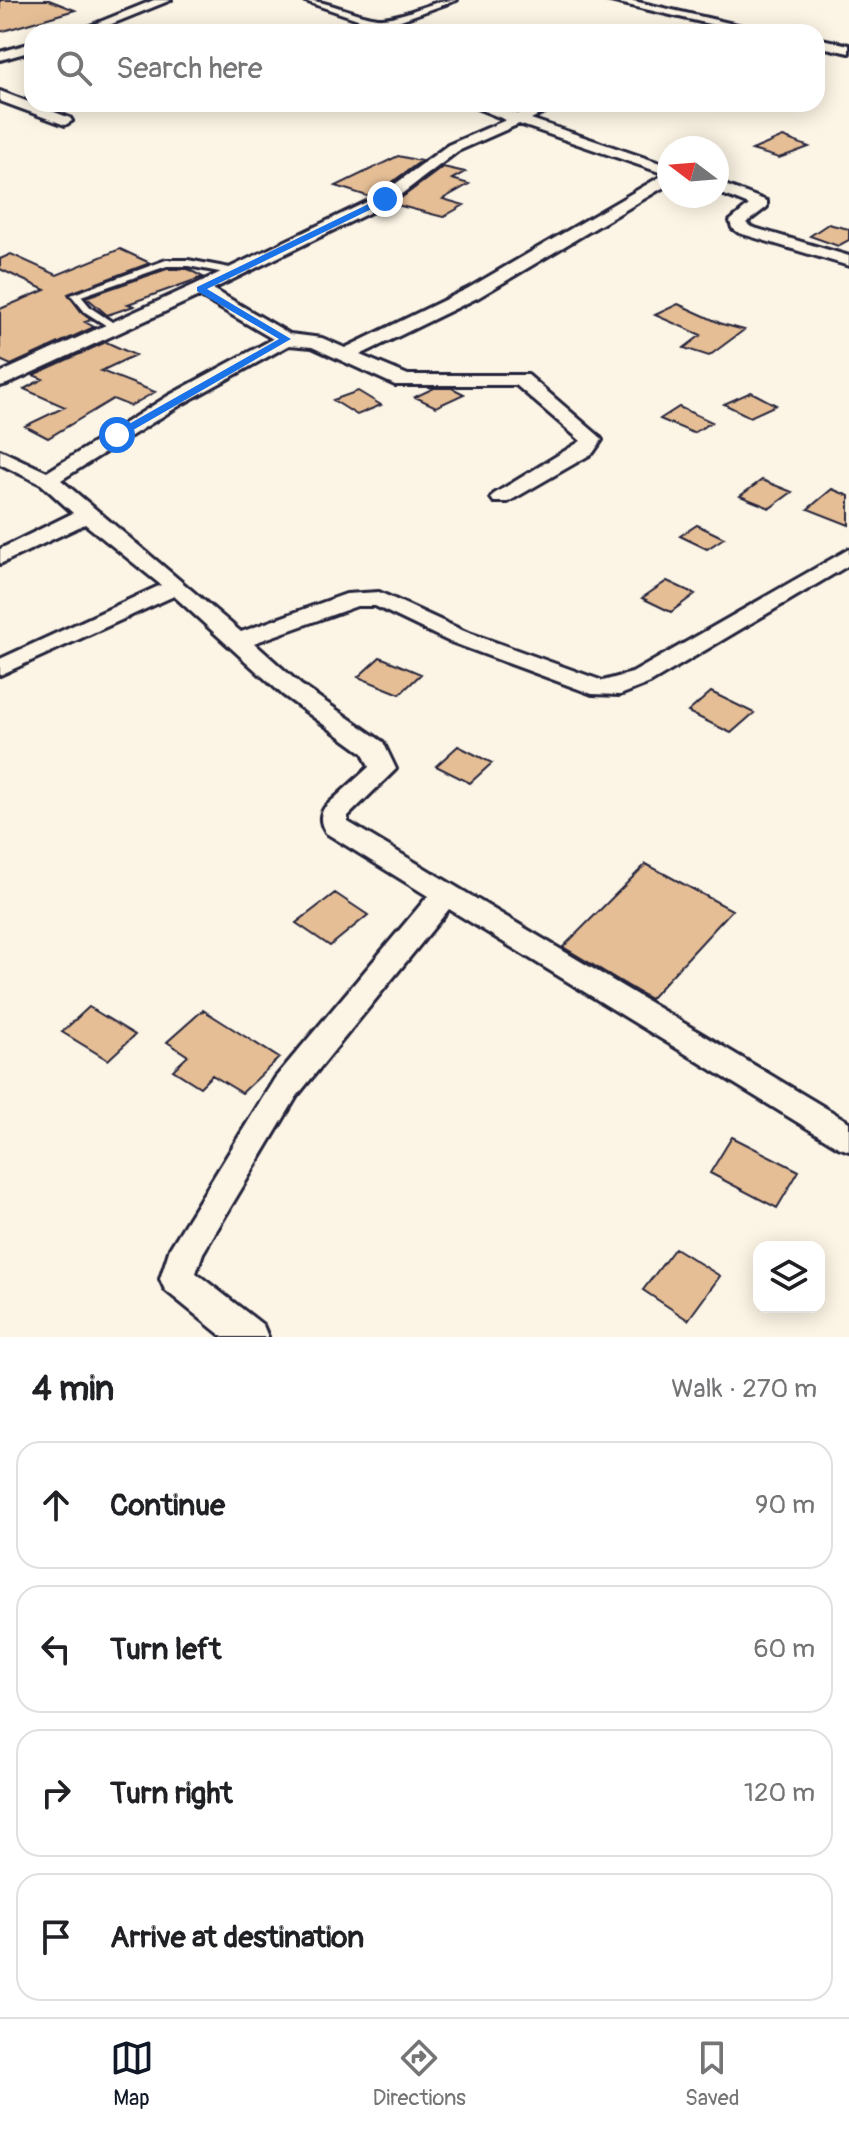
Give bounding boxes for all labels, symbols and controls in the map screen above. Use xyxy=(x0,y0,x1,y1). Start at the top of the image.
search box xyxy=(24,24,825,112)
icon: search xyxy=(52,46,96,90)
text: Search here xyxy=(116,50,263,87)
north arrow xyxy=(657,136,729,208)
route end xyxy=(367,181,403,217)
route start xyxy=(99,417,135,453)
map controls xyxy=(753,1241,825,1313)
button: layers xyxy=(753,1241,825,1313)
text: 4 min xyxy=(32,1368,114,1411)
text: Walk · 270 m xyxy=(671,1373,817,1405)
icon: ahead xyxy=(34,1483,78,1527)
text: Continue xyxy=(110,1487,225,1524)
text: 90 m xyxy=(755,1489,815,1521)
icon: left xyxy=(34,1627,78,1671)
text: Turn left xyxy=(110,1631,221,1668)
text: 60 m xyxy=(753,1633,815,1665)
icon: right xyxy=(34,1771,78,1815)
text: Turn right xyxy=(110,1775,233,1812)
text: 120 m xyxy=(744,1777,815,1809)
icon: arrive xyxy=(34,1915,78,1959)
text: Arrive at destination xyxy=(110,1919,364,1956)
tab: Map xyxy=(110,2036,154,2112)
tab: Directions xyxy=(373,2036,466,2112)
tab: Saved xyxy=(685,2036,739,2112)

